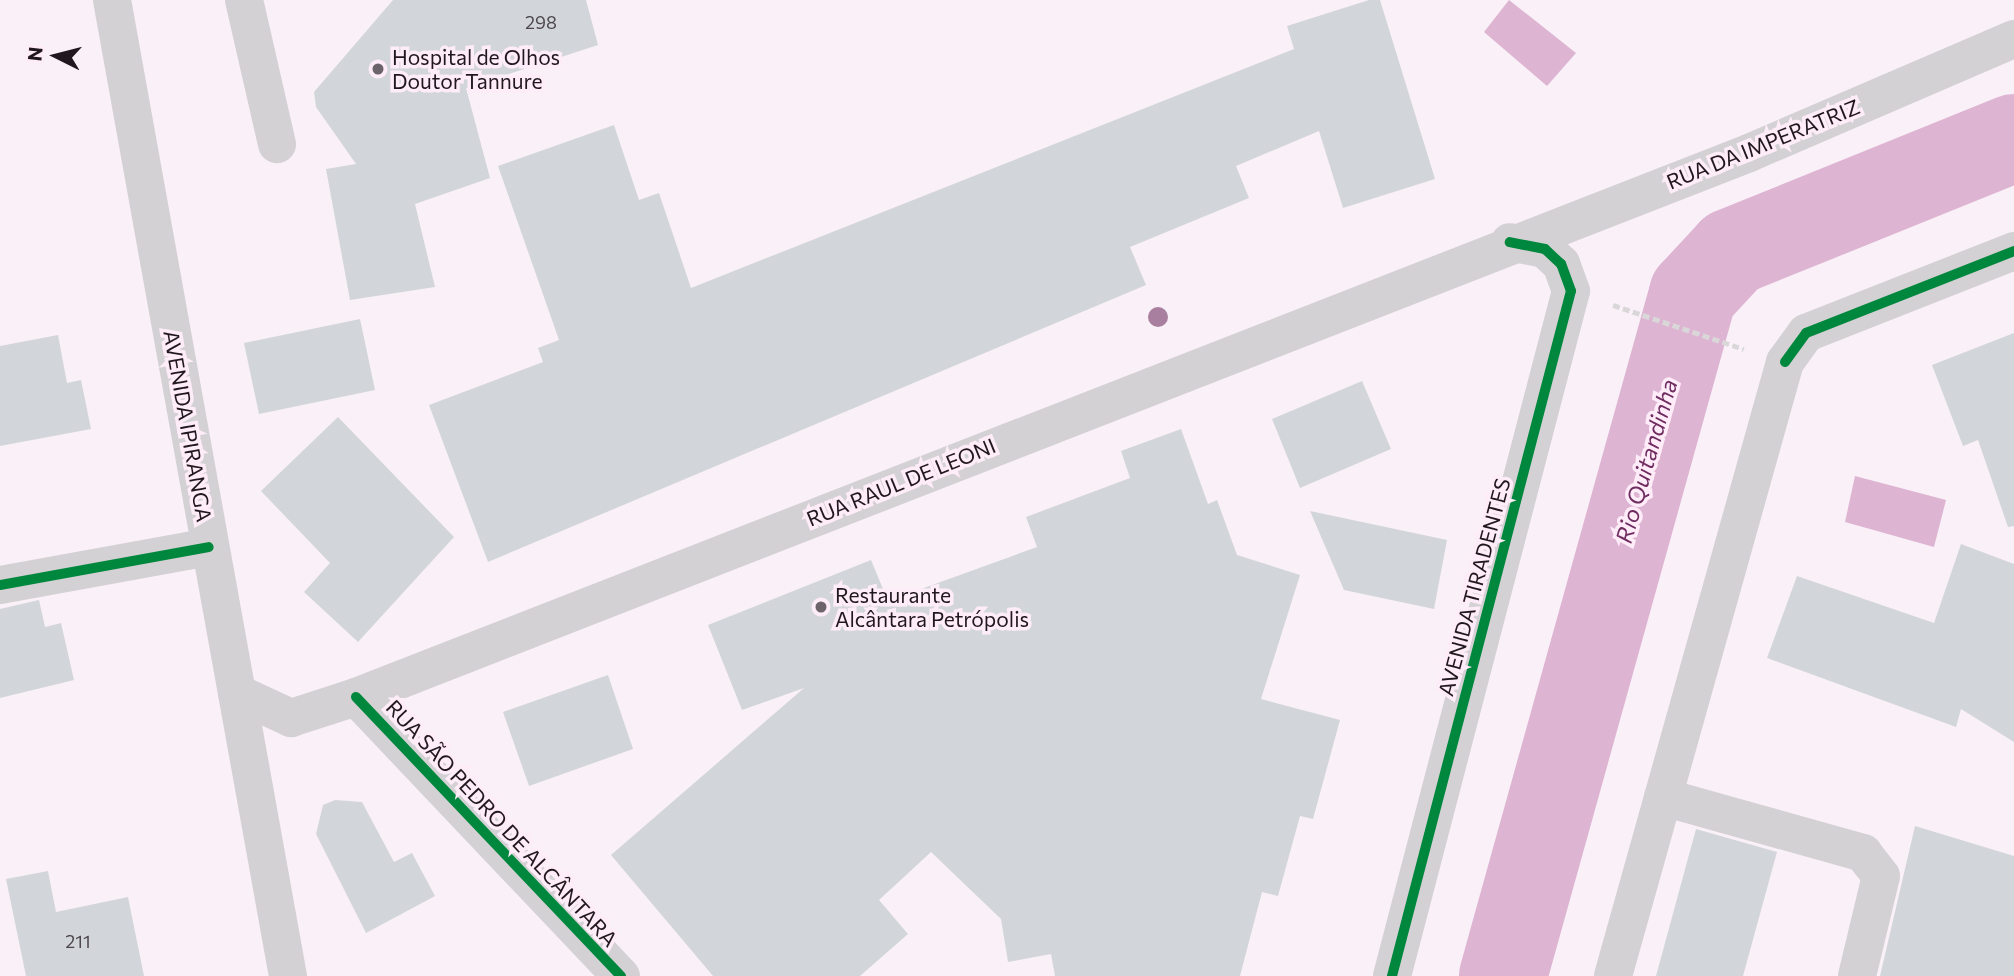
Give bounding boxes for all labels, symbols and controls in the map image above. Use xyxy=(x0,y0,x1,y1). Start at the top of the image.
house number: 298 xyxy=(525,11,557,33)
north arrow xyxy=(21,21,91,91)
place label: Hospital de Olhos Doutor Tannure xyxy=(392,44,560,94)
text: N xyxy=(22,45,47,62)
marker: Hospital de Olhos Doutor Tannure xyxy=(370,61,386,77)
street label: RUA DA IMPERATRIZ xyxy=(1663,94,1863,194)
street label: AVENIDA IPIRANGA xyxy=(159,328,217,524)
water label: Rio Quitandinha xyxy=(1609,376,1683,546)
street label: RUA RAUL DE LEONI xyxy=(803,433,999,531)
street label: AVENIDA TIRADENTES xyxy=(1433,475,1515,699)
place label: Restaurante Alcântara Petrópolis xyxy=(835,582,1029,632)
marker: Restaurante Alcântara Petrópolis xyxy=(813,599,829,615)
street label: RUA SÃO PEDRO DE ALCÂNTARA xyxy=(381,695,623,951)
house number: 211 xyxy=(65,930,91,952)

